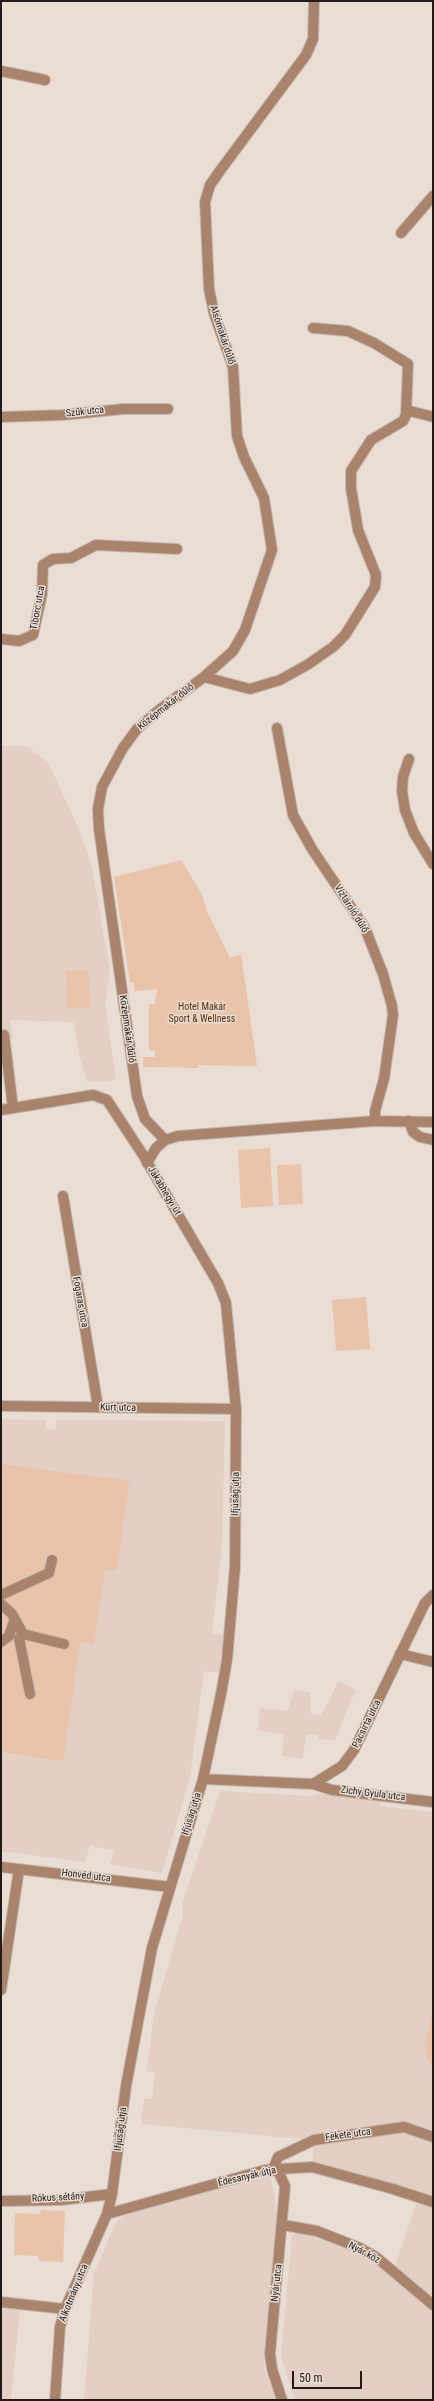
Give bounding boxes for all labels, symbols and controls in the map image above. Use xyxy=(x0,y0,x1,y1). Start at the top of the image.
street label: Alsómakár dűlő xyxy=(207,304,237,366)
street label: Szűk utca xyxy=(65,404,105,420)
street label: Tiborc utca xyxy=(28,585,48,631)
street label: Középmakár dűlő xyxy=(135,681,197,733)
street label: Víztároló dűlő xyxy=(331,883,371,935)
street label: Középmakár dűlő xyxy=(116,994,138,1064)
park label: Hotel Makár Sport & Wellness xyxy=(169,1001,235,1024)
street label: Jakabhegyi út xyxy=(145,1164,183,1218)
street label: Fogaras utca xyxy=(70,1276,90,1328)
street label: Kürt utca xyxy=(100,1402,136,1414)
street label: Ifjúság útja xyxy=(230,1472,242,1516)
street label: Pacsirta utca xyxy=(350,1698,384,1750)
street label: Zichy Gyula utca xyxy=(340,1784,406,1804)
street label: Ifjúság útja xyxy=(180,1791,204,1837)
street label: Honvéd utca xyxy=(61,1867,111,1885)
street label: Ifjúság útja xyxy=(112,2106,130,2152)
street label: Fekete utca xyxy=(325,2126,371,2144)
street label: Édesanyák útja xyxy=(217,2164,277,2190)
street label: Rókus sétány xyxy=(31,2191,85,2205)
street label: Nyár köz xyxy=(346,2239,382,2267)
street label: Alkotmány utca xyxy=(57,2262,91,2324)
street label: Nyár utca xyxy=(269,2264,285,2302)
scale bar xyxy=(294,2363,364,2389)
text: 50 m xyxy=(299,2371,323,2385)

